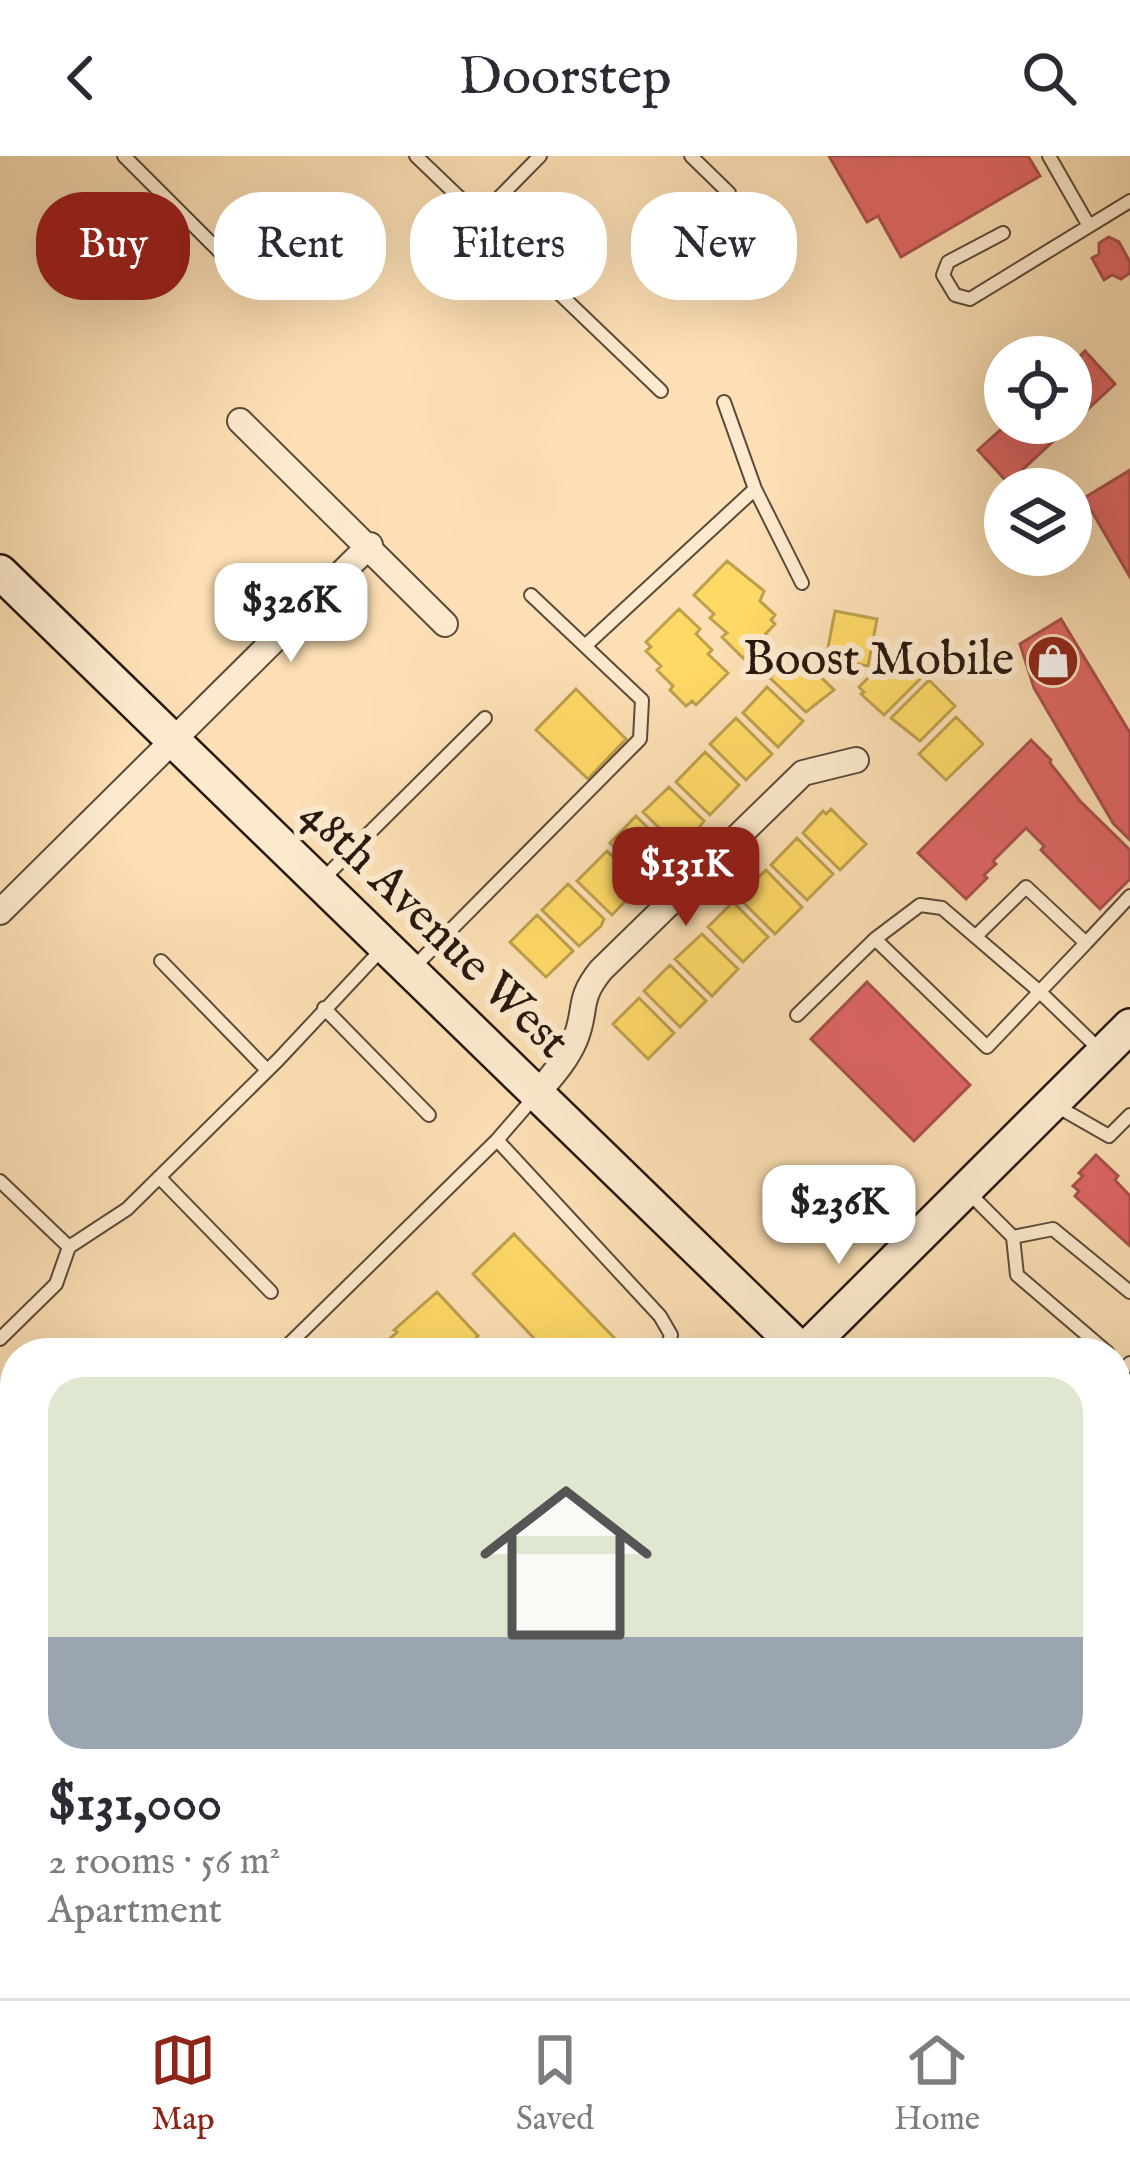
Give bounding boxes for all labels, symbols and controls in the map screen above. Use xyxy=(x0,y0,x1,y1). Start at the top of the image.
text: Doorstep xyxy=(459,44,671,113)
icon: back xyxy=(48,45,114,111)
icon: search xyxy=(1016,45,1082,111)
chip: Buy xyxy=(36,192,190,300)
chip: Rent xyxy=(214,192,386,300)
chip: Filters xyxy=(410,192,607,300)
chip: New xyxy=(631,192,797,300)
map controls xyxy=(984,336,1092,576)
button: locate xyxy=(984,336,1092,444)
button: layers xyxy=(984,468,1092,576)
pin: $326K xyxy=(207,563,375,665)
text: $326K xyxy=(241,577,341,626)
place label: Boost Mobile xyxy=(743,631,1014,691)
shop icon: Boost Mobile xyxy=(1025,633,1081,689)
street label: 48th Avenue West xyxy=(287,786,581,1072)
pin: $131K xyxy=(602,827,770,929)
text: $131K xyxy=(639,841,733,890)
pin: $236K xyxy=(755,1165,923,1267)
text: $236K xyxy=(789,1179,889,1228)
icon: home xyxy=(458,1455,674,1671)
text: $131,000 xyxy=(48,1773,222,1838)
text: 2 rooms · 56 m² xyxy=(48,1838,281,1887)
text: Apartment xyxy=(48,1887,222,1936)
tab: Map xyxy=(150,2027,216,2141)
tab: Saved xyxy=(516,2027,594,2141)
tab: Home xyxy=(894,2027,980,2141)

